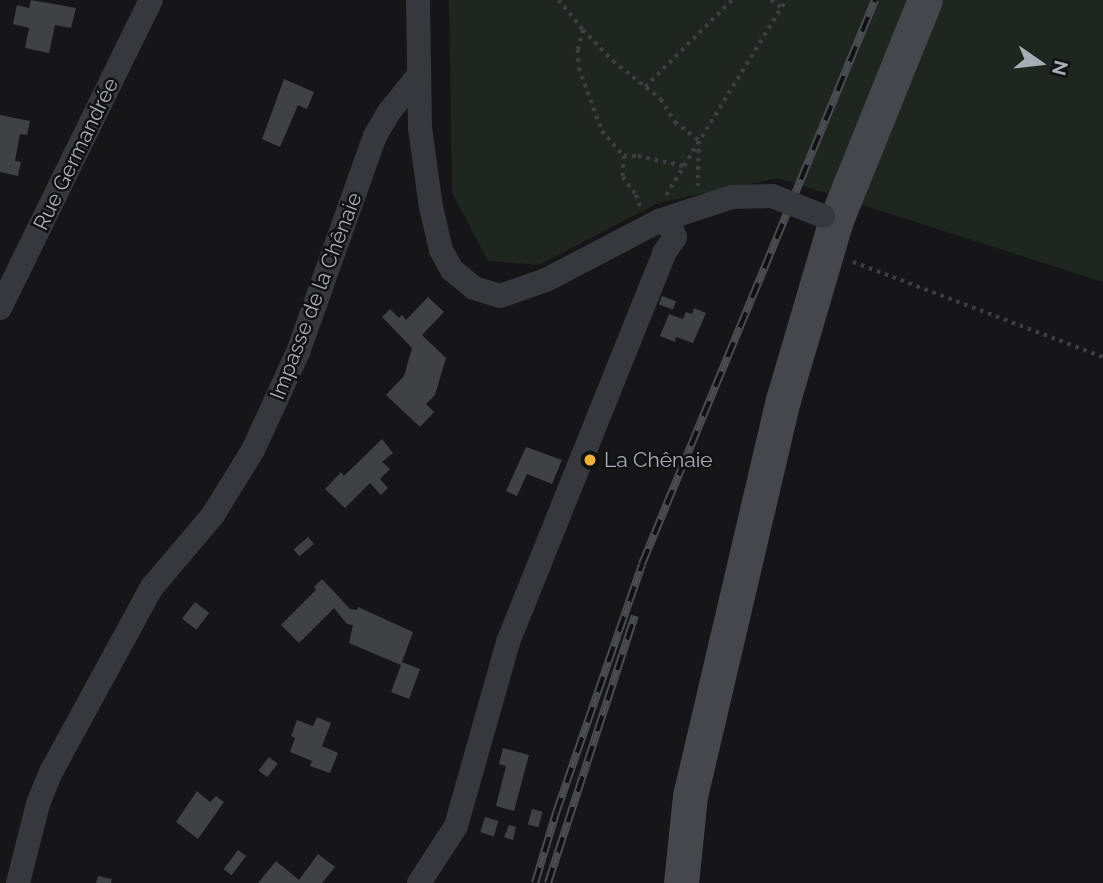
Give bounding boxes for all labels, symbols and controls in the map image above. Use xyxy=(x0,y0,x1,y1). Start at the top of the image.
north arrow xyxy=(1005,28,1075,98)
text: N xyxy=(1048,58,1073,78)
street label: Rue Germandrée xyxy=(28,74,124,234)
street label: Impasse de la Chênaie xyxy=(265,189,367,403)
place label: La Chênaie xyxy=(604,447,713,473)
marker: La Chênaie xyxy=(582,452,598,468)

